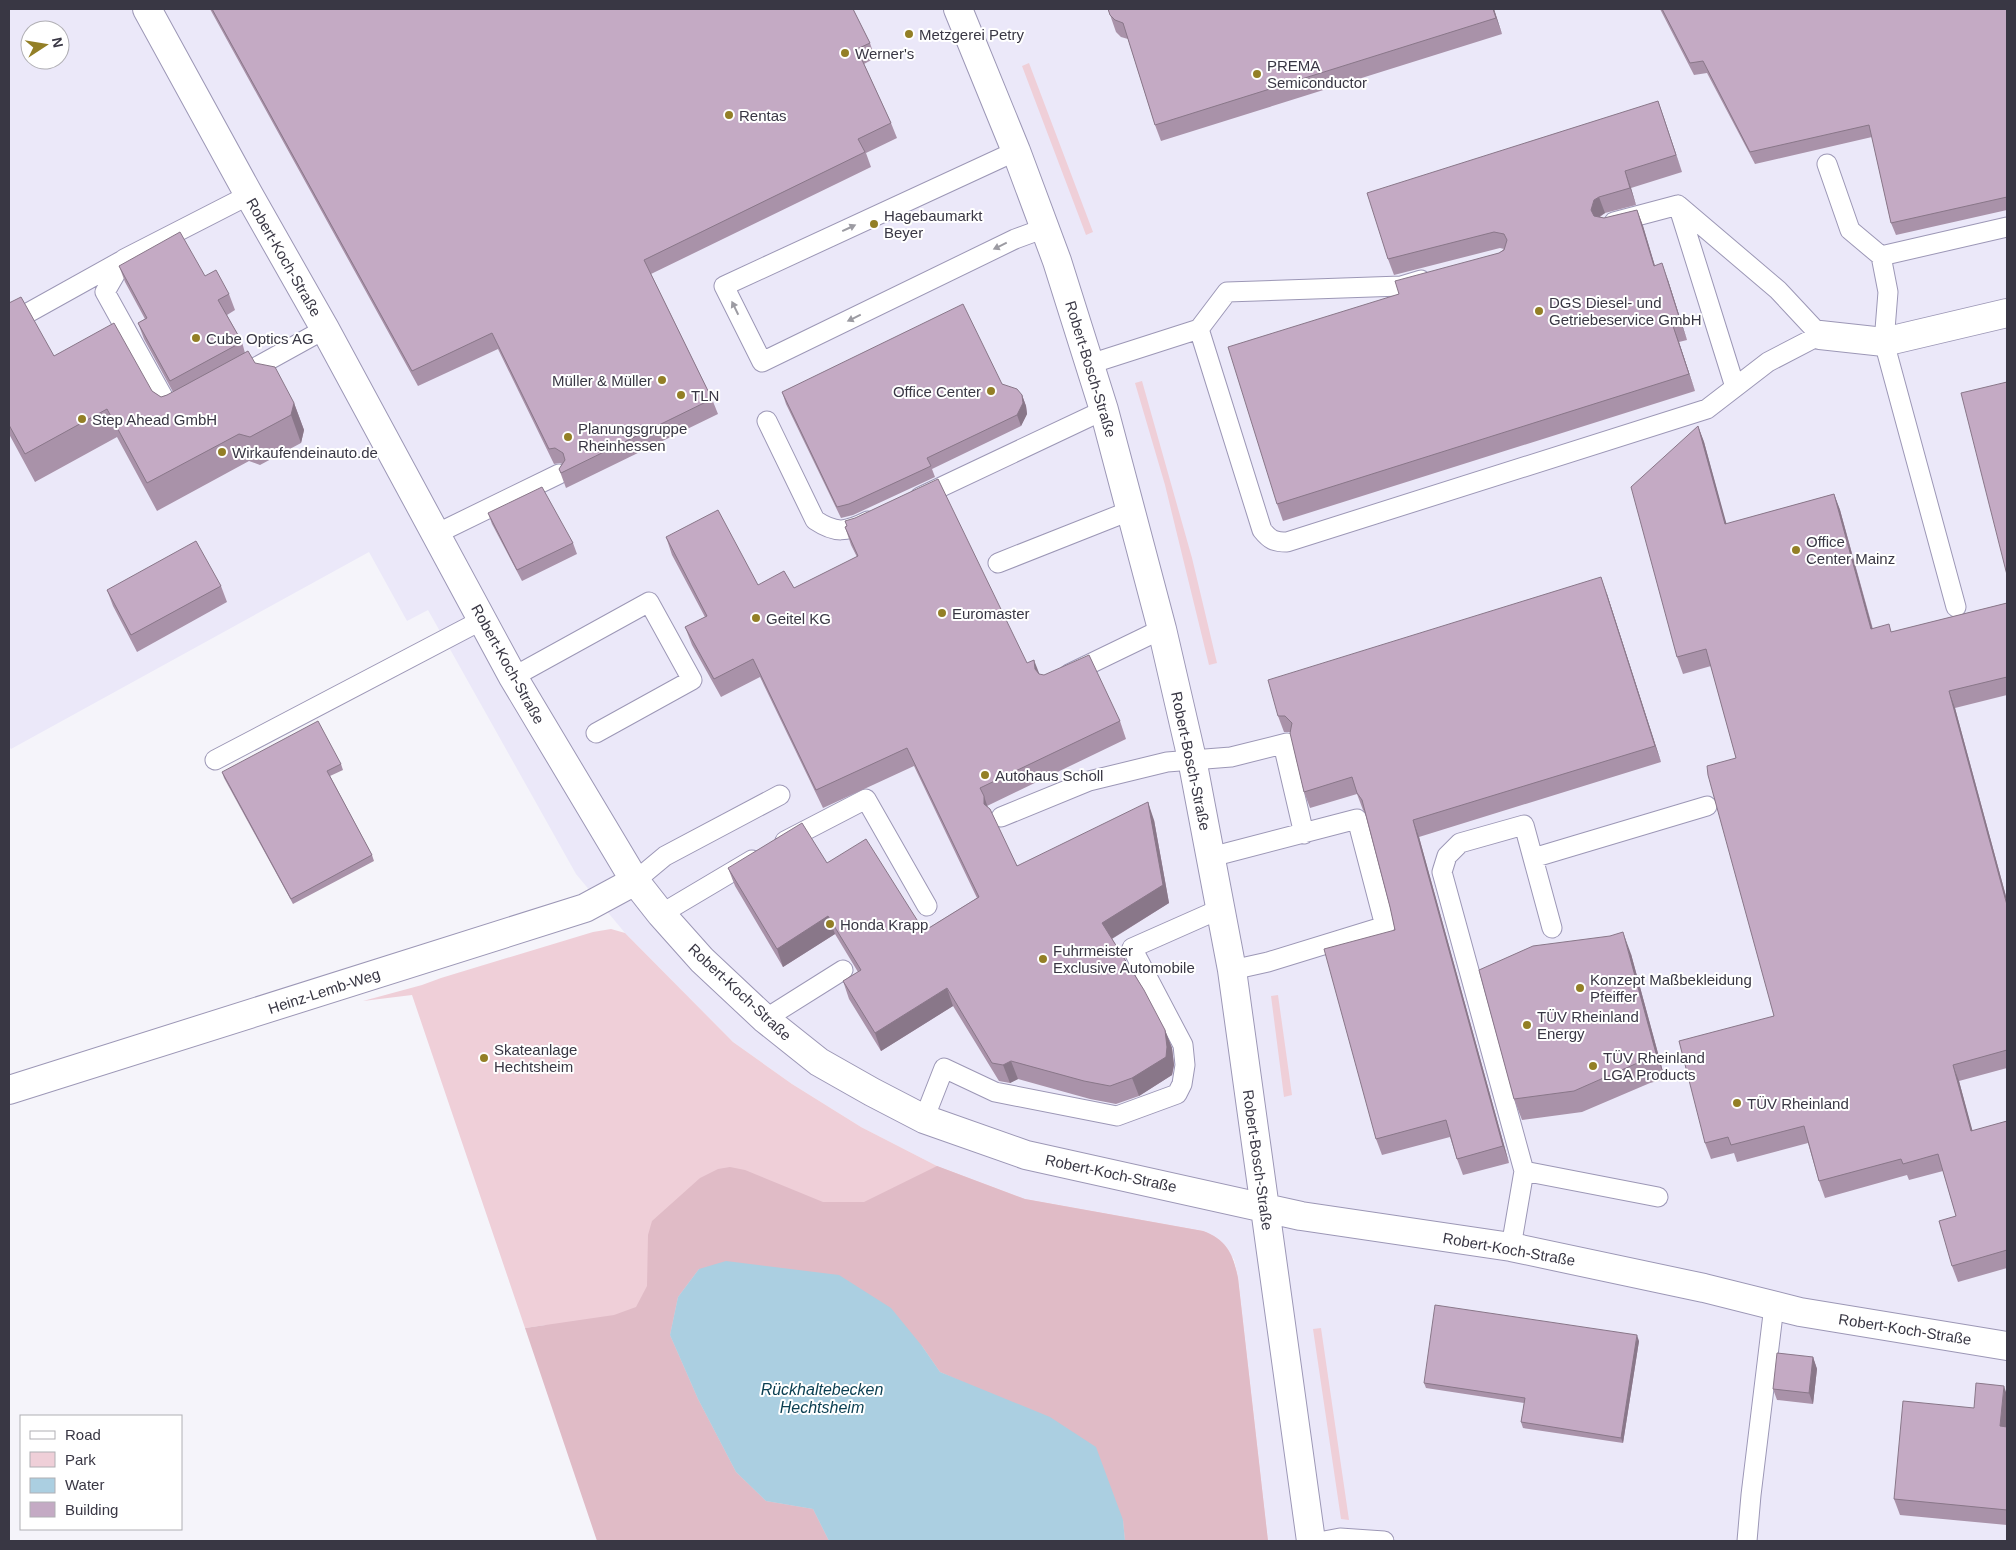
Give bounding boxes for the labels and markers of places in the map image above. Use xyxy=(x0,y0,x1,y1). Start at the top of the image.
place label: Metzgerei Petry xyxy=(919,26,1025,43)
marker: Metzgerei Petry xyxy=(903,28,915,40)
place label: Werner's xyxy=(855,45,914,62)
marker: Werner's xyxy=(839,47,851,59)
place label: PREMA Semiconductor xyxy=(1267,57,1367,91)
marker: PREMA Semiconductor xyxy=(1251,68,1263,80)
place label: Rentas xyxy=(739,107,787,124)
marker: Rentas xyxy=(723,109,735,121)
place label: Hagebaumarkt Beyer xyxy=(884,207,983,241)
marker: Hagebaumarkt Beyer xyxy=(868,218,880,230)
place label: DGS Diesel- und Getriebeservice GmbH xyxy=(1549,294,1702,328)
marker: DGS Diesel- und Getriebeservice GmbH xyxy=(1533,305,1545,317)
place label: Cube Optics AG xyxy=(206,330,314,347)
marker: Cube Optics AG xyxy=(190,332,202,344)
place label: Müller & Müller xyxy=(552,372,652,389)
marker: Müller & Müller xyxy=(656,374,668,386)
place label: Office Center xyxy=(893,383,981,400)
marker: Office Center xyxy=(985,385,997,397)
place label: TLN xyxy=(691,387,719,404)
marker: TLN xyxy=(675,389,687,401)
place label: Step Ahead GmbH xyxy=(92,411,217,428)
marker: Step Ahead GmbH xyxy=(76,413,88,425)
place label: Planungsgruppe Rheinhessen xyxy=(578,420,687,454)
marker: Planungsgruppe Rheinhessen xyxy=(562,431,574,443)
place label: Wirkaufendeinauto.de xyxy=(232,444,378,461)
marker: Wirkaufendeinauto.de xyxy=(216,446,228,458)
place label: Office Center Mainz xyxy=(1806,533,1895,567)
marker: Office Center Mainz xyxy=(1790,544,1802,556)
place label: Euromaster xyxy=(952,605,1030,622)
marker: Euromaster xyxy=(936,607,948,619)
place label: Geitel KG xyxy=(766,610,831,627)
marker: Geitel KG xyxy=(750,612,762,624)
place label: Autohaus Scholl xyxy=(995,767,1103,784)
marker: Autohaus Scholl xyxy=(979,769,991,781)
place label: Honda Krapp xyxy=(840,916,928,933)
marker: Honda Krapp xyxy=(824,918,836,930)
place label: Fuhrmeister Exclusive Automobile xyxy=(1053,942,1195,976)
marker: Fuhrmeister Exclusive Automobile xyxy=(1037,953,1049,965)
place label: Konzept Maßbekleidung Pfeiffer xyxy=(1590,971,1752,1005)
marker: Konzept Maßbekleidung Pfeiffer xyxy=(1574,982,1586,994)
place label: TÜV Rheinland Energy xyxy=(1537,1008,1639,1042)
marker: TÜV Rheinland Energy xyxy=(1521,1019,1533,1031)
place label: Skateanlage Hechtsheim xyxy=(494,1041,577,1075)
place label: TÜV Rheinland LGA Products xyxy=(1603,1049,1705,1083)
marker: Skateanlage Hechtsheim xyxy=(478,1052,490,1064)
marker: TÜV Rheinland LGA Products xyxy=(1587,1060,1599,1072)
place label: TÜV Rheinland xyxy=(1747,1095,1849,1112)
marker: TÜV Rheinland xyxy=(1731,1097,1743,1109)

